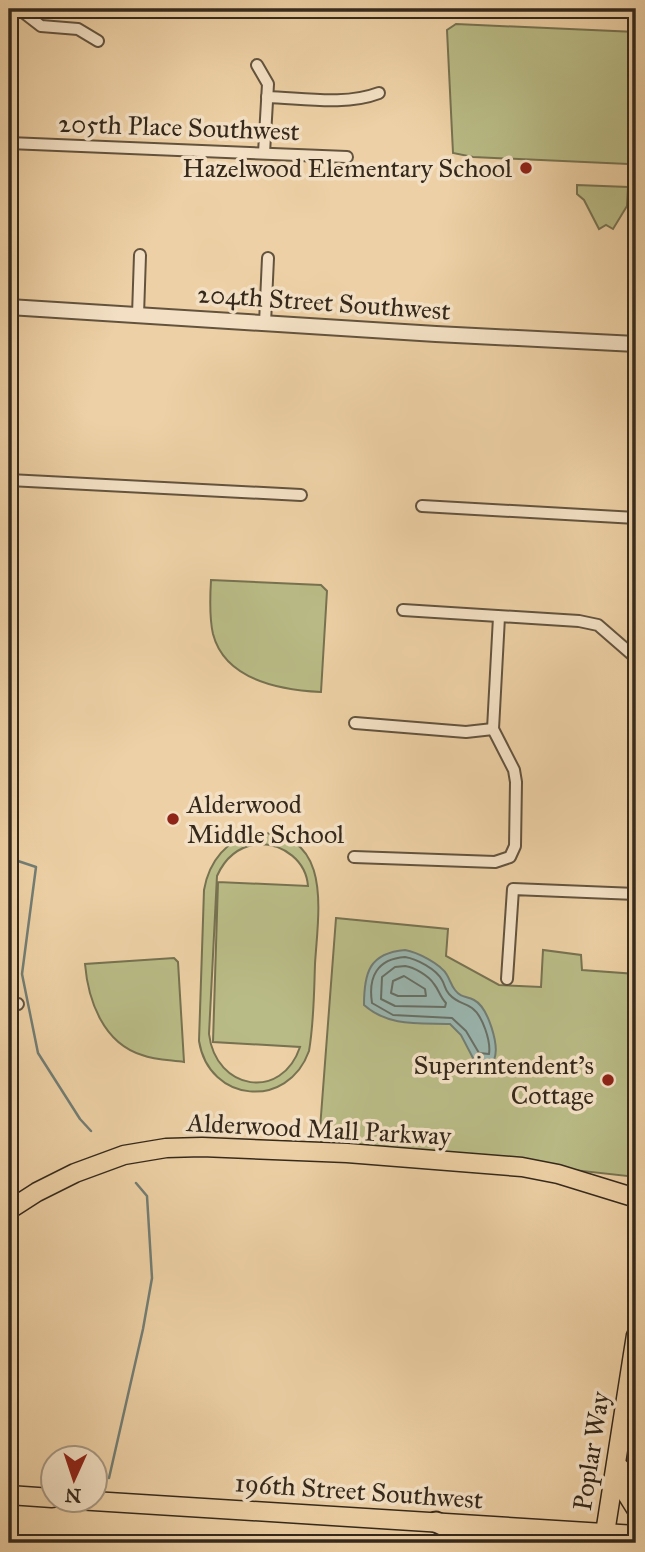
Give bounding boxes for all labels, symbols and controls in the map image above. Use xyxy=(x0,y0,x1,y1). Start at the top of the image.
street label: 205th Place Southwest xyxy=(58,107,300,147)
place label: Hazelwood Elementary School xyxy=(182,152,512,184)
marker: Hazelwood Elementary School xyxy=(518,160,534,176)
street label: 204th Street Southwest xyxy=(196,277,452,327)
place label: Alderwood Middle School xyxy=(186,788,344,850)
marker: Alderwood Middle School xyxy=(165,811,181,827)
place label: Superintendent's Cottage xyxy=(414,1049,594,1111)
marker: Superintendent's Cottage xyxy=(600,1072,616,1088)
street label: Alderwood Mall Parkway xyxy=(185,1106,453,1152)
street label: Poplar Way xyxy=(566,1388,616,1513)
north arrow xyxy=(38,1444,108,1514)
street label: 196th Street Southwest xyxy=(234,1466,484,1516)
text: N xyxy=(64,1484,82,1507)

